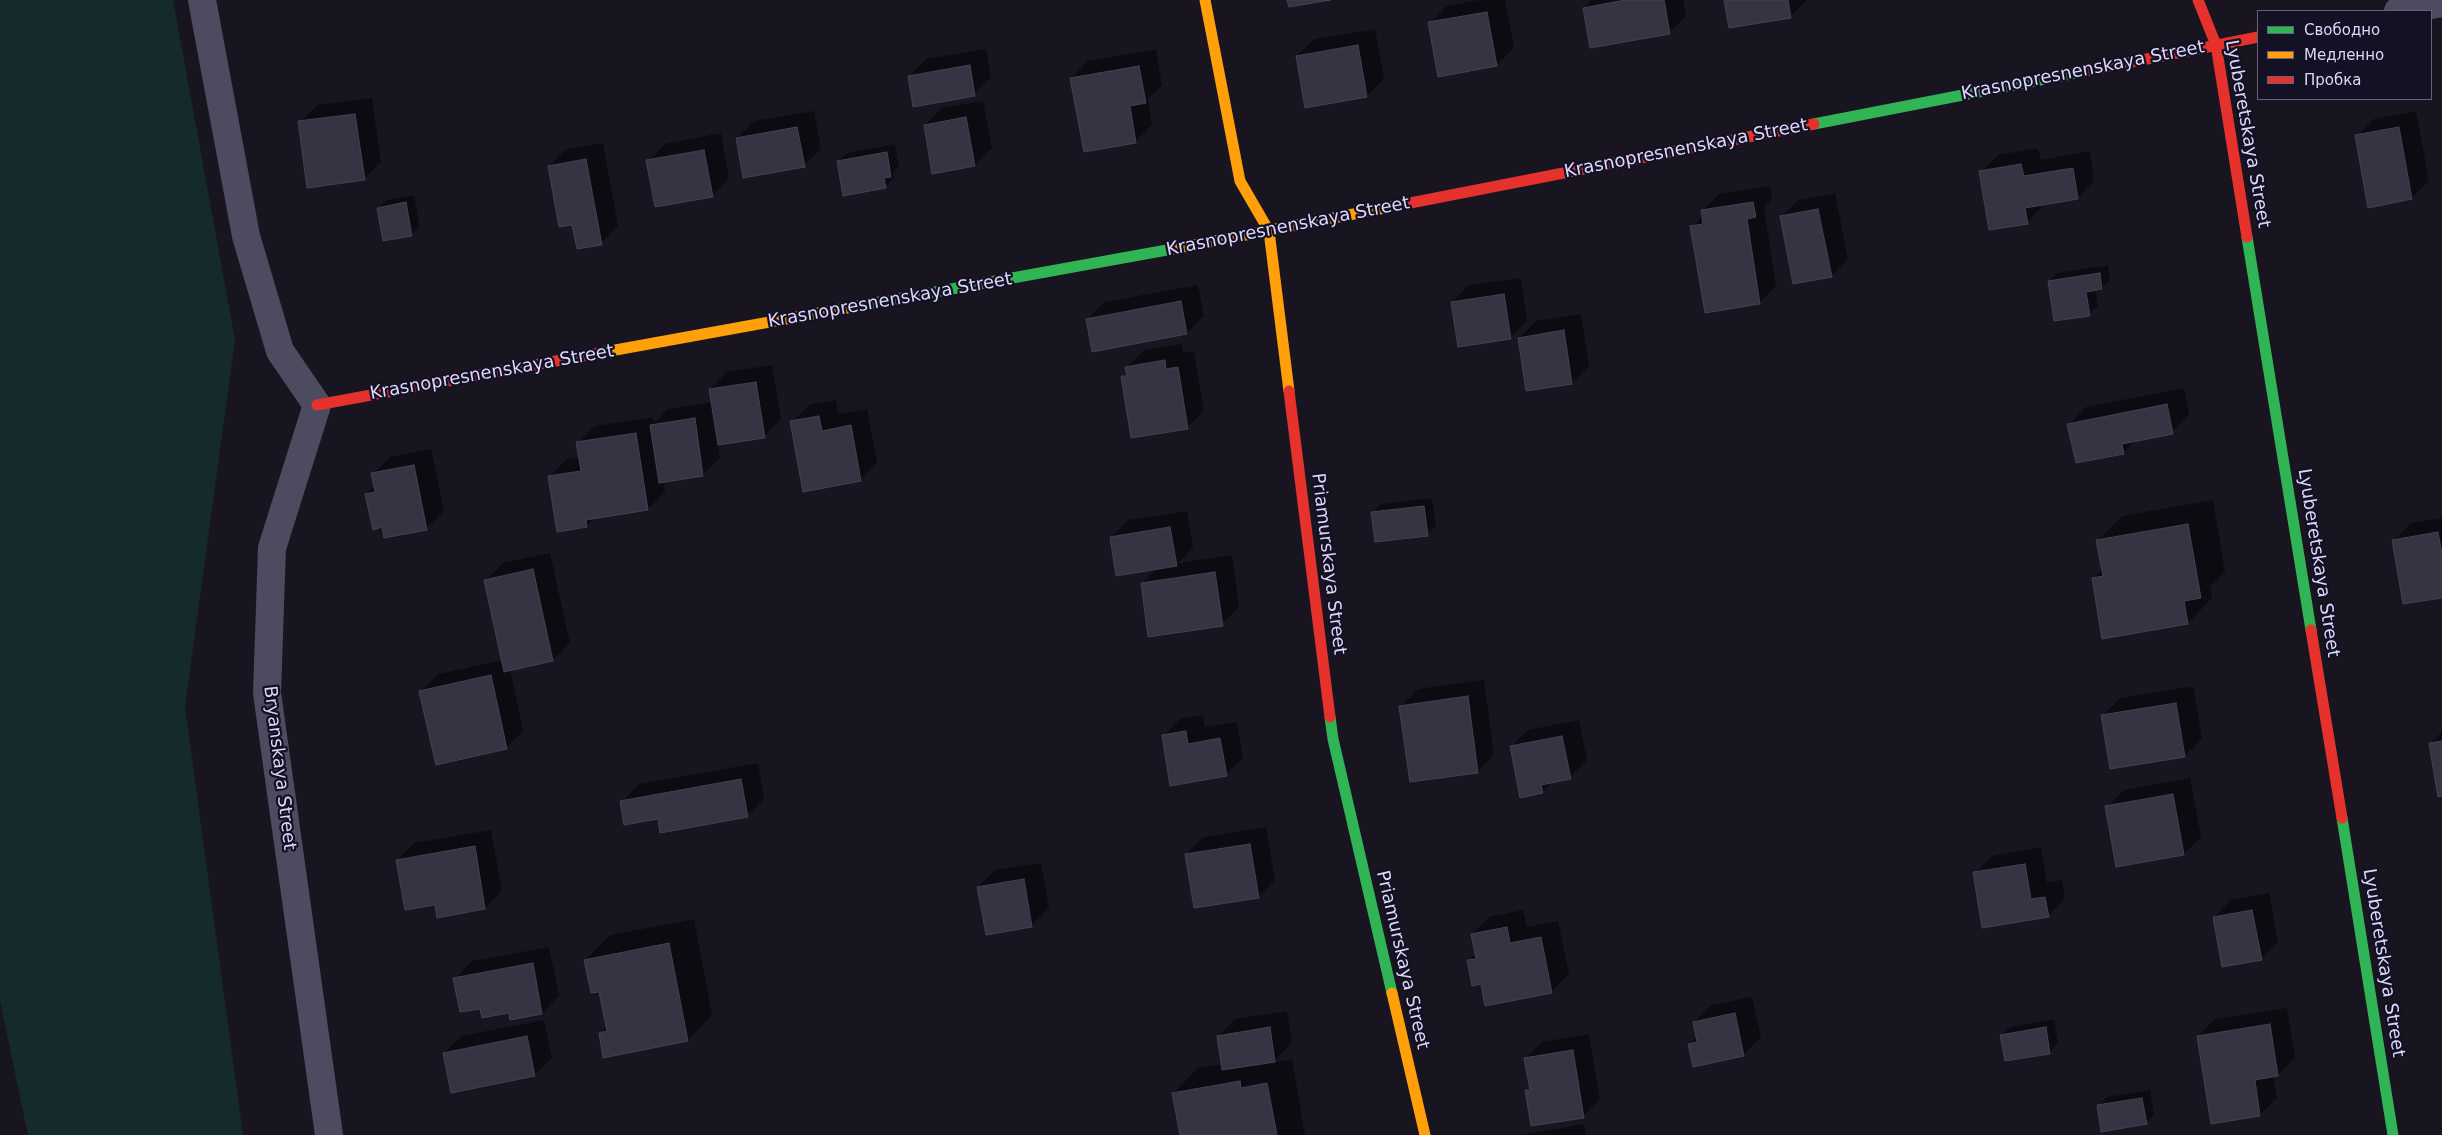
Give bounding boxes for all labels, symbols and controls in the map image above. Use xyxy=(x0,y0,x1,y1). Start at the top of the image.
legend xyxy=(2257,10,2432,100)
text: Свободно xyxy=(2304,21,2380,39)
street label: Krasnopresnenskaya Street xyxy=(1960,37,2206,105)
street label: Lyuberetskaya Street xyxy=(2220,38,2274,230)
text: Медленно xyxy=(2304,46,2384,64)
text: Пробка xyxy=(2304,71,2361,89)
street label: Krasnopresnenskaya Street xyxy=(1563,115,1809,183)
street label: Krasnopresnenskaya Street xyxy=(1165,193,1411,261)
street label: Krasnopresnenskaya Street xyxy=(766,269,1014,333)
street label: Krasnopresnenskaya Street xyxy=(368,341,616,405)
street label: Lyuberetskaya Street xyxy=(2292,467,2344,659)
street label: Priamurskaya Street xyxy=(1306,472,1350,656)
street label: Bryanskaya Street xyxy=(258,685,300,851)
street label: Lyuberetskaya Street xyxy=(2357,867,2409,1059)
street label: Priamurskaya Street xyxy=(1371,868,1433,1052)

